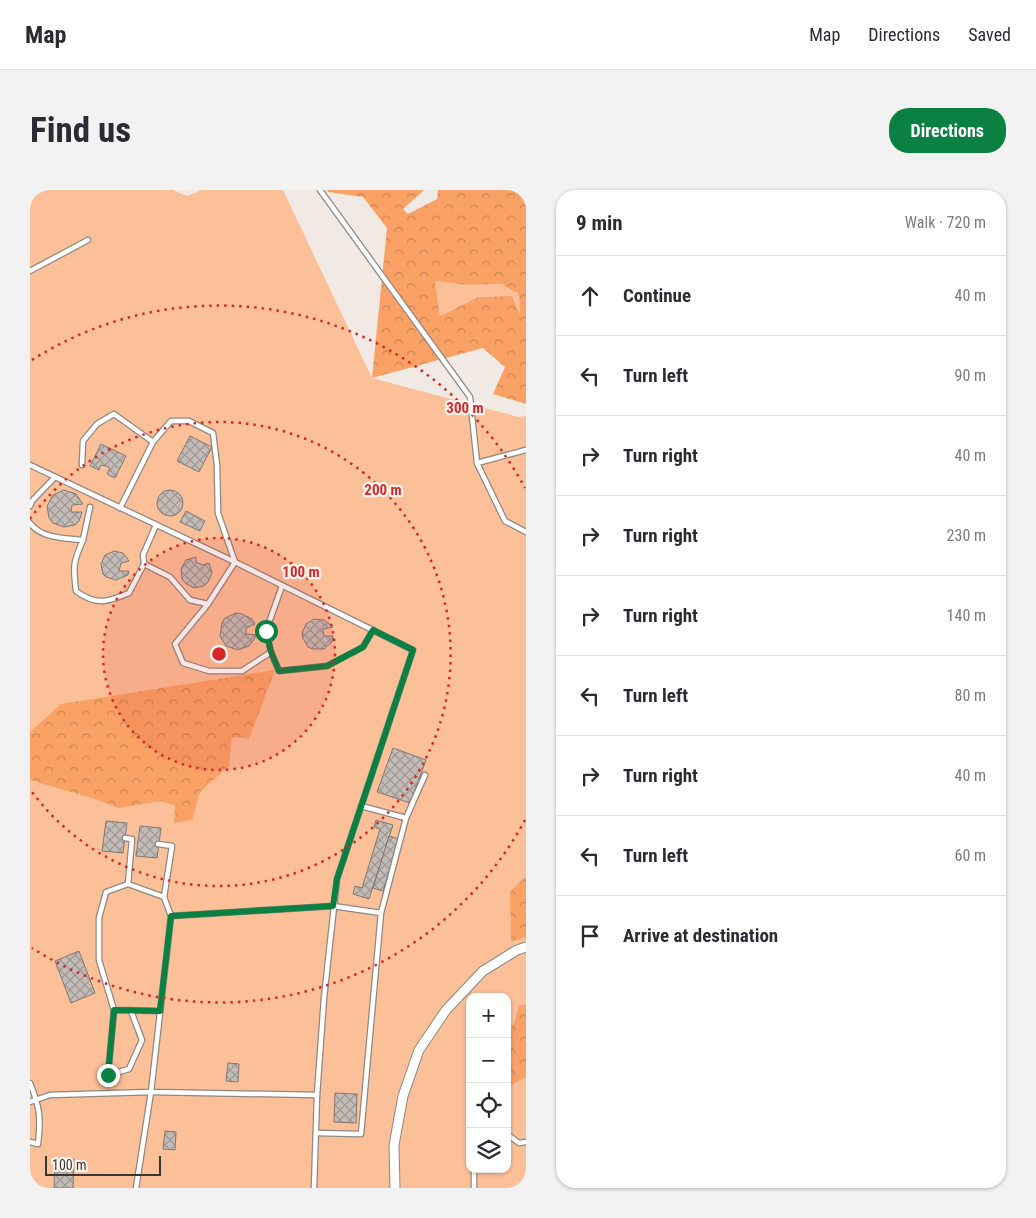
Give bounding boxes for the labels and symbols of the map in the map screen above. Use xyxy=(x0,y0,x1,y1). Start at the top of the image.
text: 300 m xyxy=(446,399,484,417)
text: 200 m xyxy=(364,481,402,499)
text: 100 m xyxy=(282,563,320,581)
route start xyxy=(255,620,278,643)
centre of rings xyxy=(210,645,228,663)
route end xyxy=(97,1064,120,1087)
scale bar xyxy=(45,1153,161,1176)

